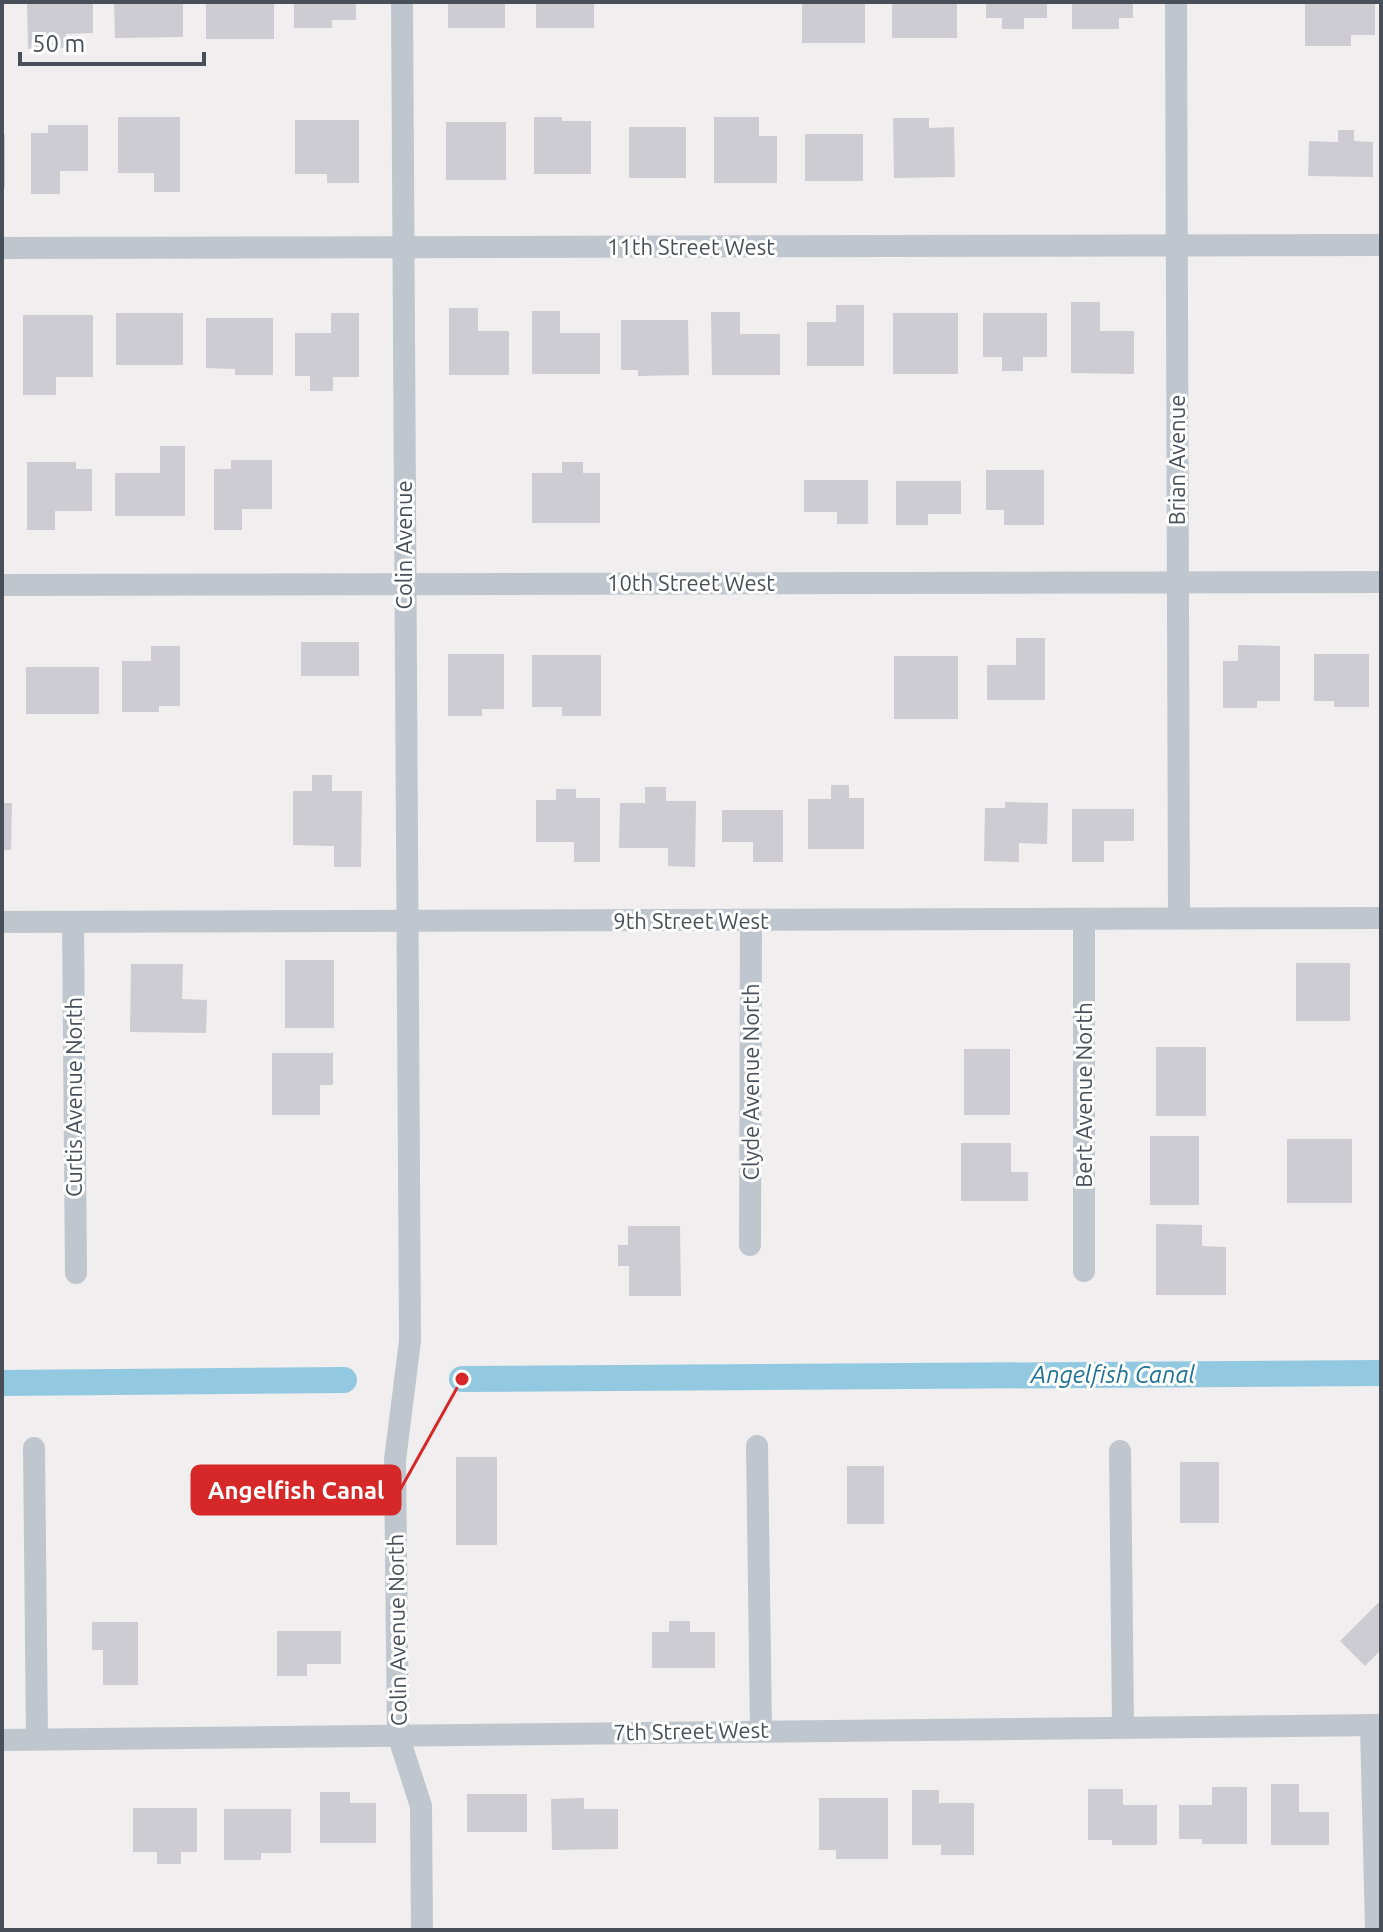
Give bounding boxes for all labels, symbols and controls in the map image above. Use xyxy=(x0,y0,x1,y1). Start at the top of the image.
scale bar xyxy=(20,16,204,66)
text: 50 m xyxy=(32,30,85,57)
street label: 11th Street West xyxy=(607,234,775,259)
street label: Brian Avenue xyxy=(1164,395,1189,525)
street label: Colin Avenue xyxy=(391,480,416,610)
street label: 10th Street West xyxy=(607,570,775,595)
street label: 9th Street West xyxy=(613,908,769,933)
street label: Clyde Avenue North xyxy=(738,983,763,1181)
street label: Curtis Avenue North xyxy=(61,997,86,1197)
street label: Bert Avenue North xyxy=(1071,1002,1096,1188)
water label: Angelfish Canal xyxy=(1030,1361,1195,1388)
callout: Angelfish Canal xyxy=(192,1466,400,1514)
text: Angelfish Canal xyxy=(208,1477,384,1504)
street label: Colin Avenue North xyxy=(382,1534,411,1726)
street label: 7th Street West xyxy=(613,1717,769,1744)

